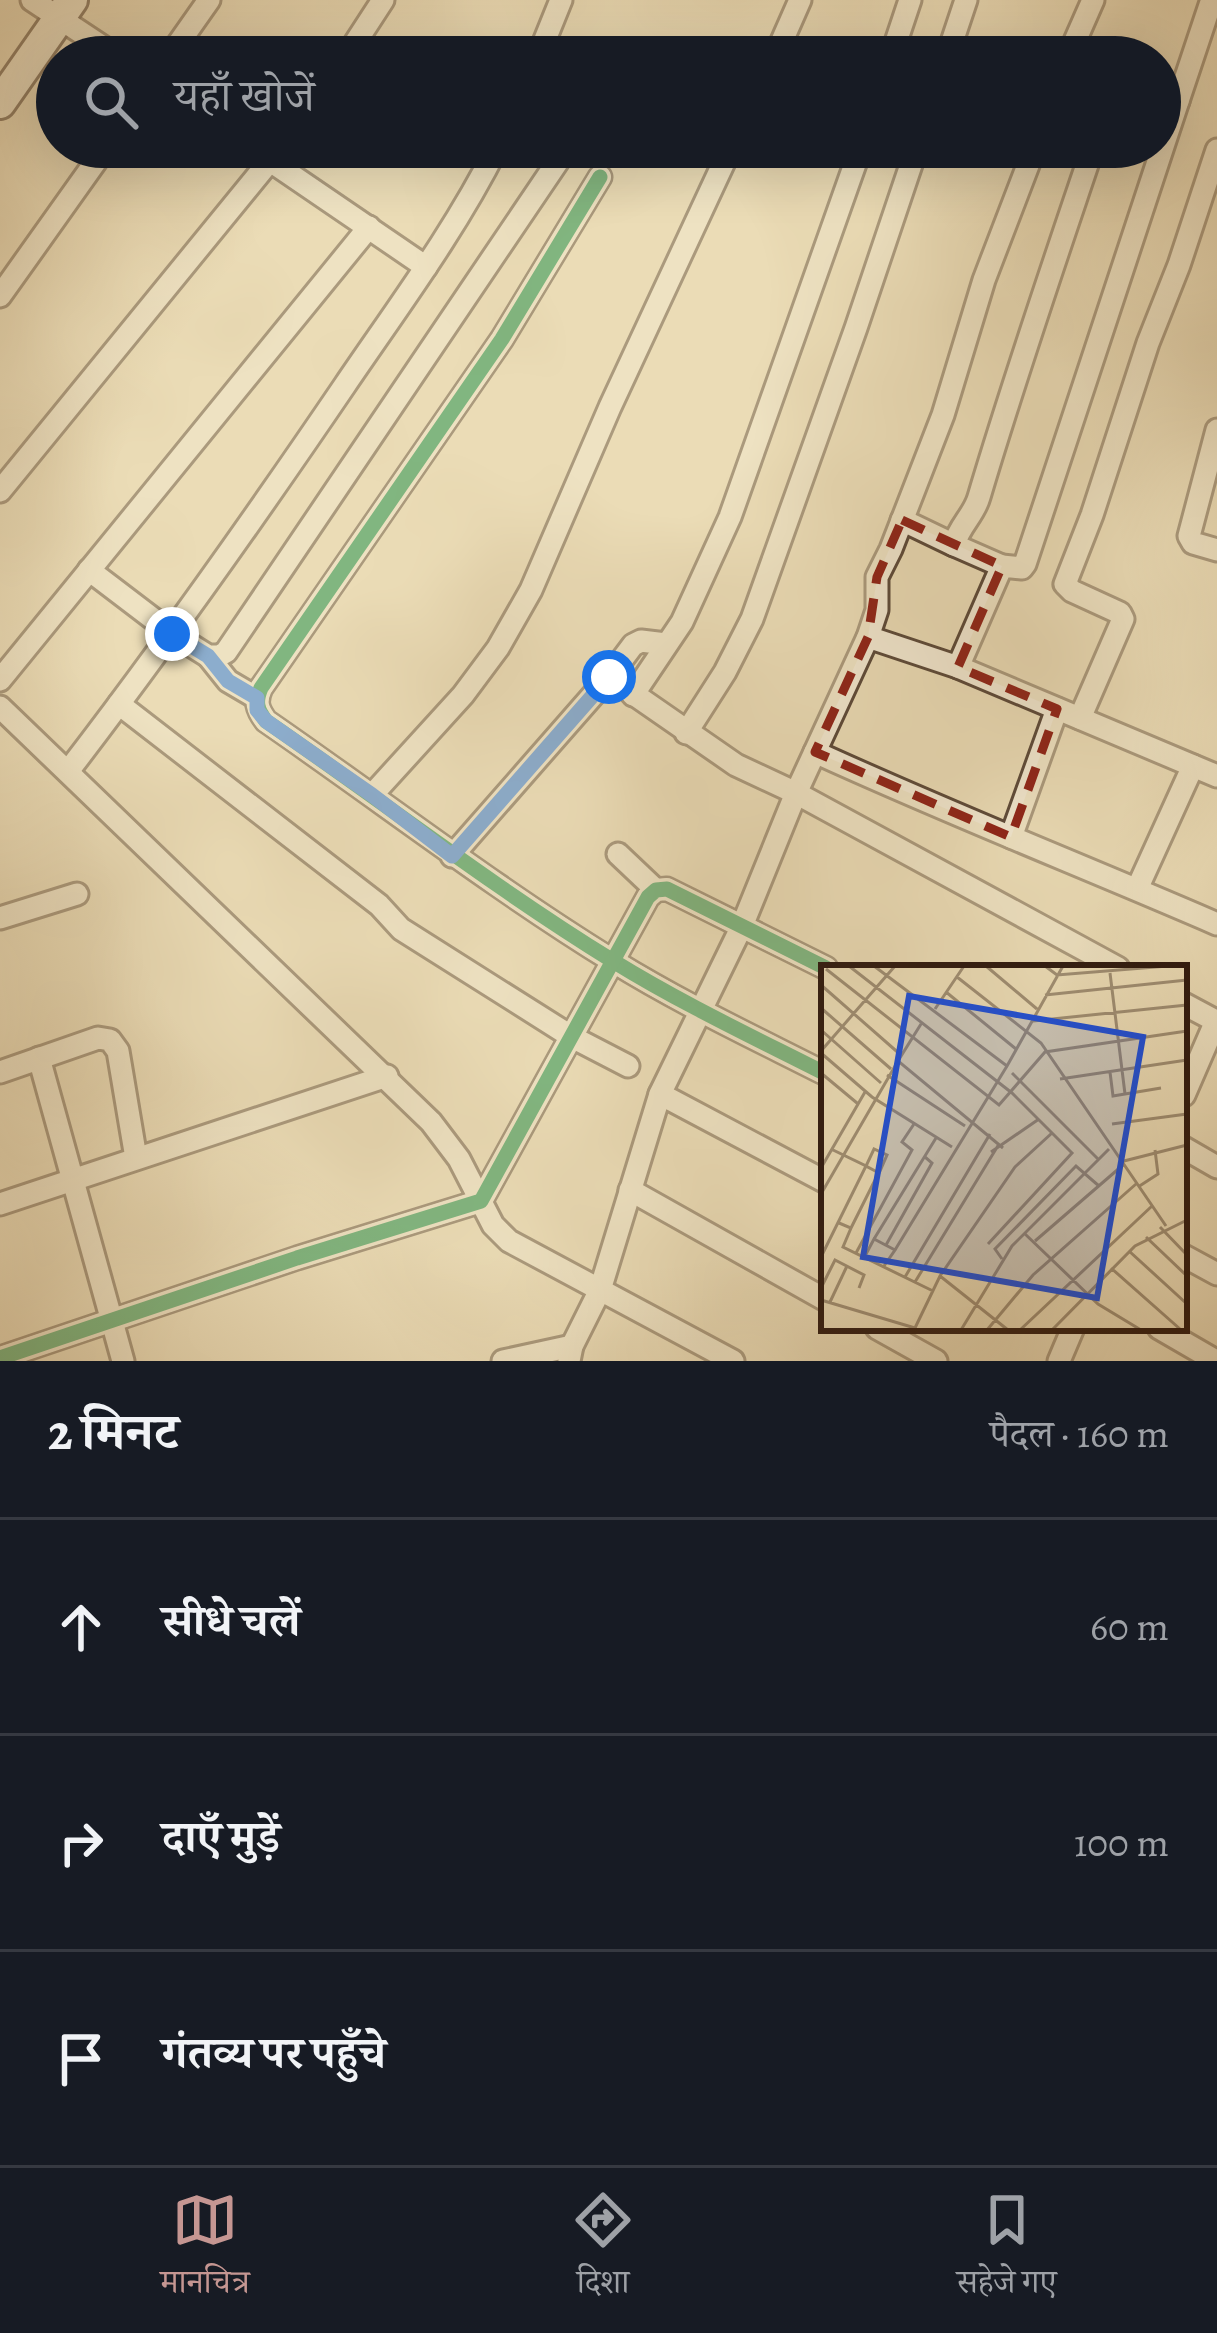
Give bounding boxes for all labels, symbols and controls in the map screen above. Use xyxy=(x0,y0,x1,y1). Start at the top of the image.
search box xyxy=(36,36,1181,168)
text: यहाँ खोजें xyxy=(174,65,315,127)
icon: search xyxy=(78,69,144,135)
route end xyxy=(145,607,199,661)
route start xyxy=(582,650,636,704)
inset map xyxy=(821,965,1187,1331)
text: 2 मिनट xyxy=(48,1397,178,1467)
text: पैदल · 160 m xyxy=(990,1407,1169,1460)
text: सीधे चलें xyxy=(162,1590,300,1652)
icon: ahead xyxy=(48,1594,114,1660)
text: 60 m xyxy=(1090,1600,1169,1653)
text: दाएँ मुड़ें xyxy=(162,1806,280,1868)
icon: right xyxy=(48,1810,114,1876)
text: 100 m xyxy=(1074,1816,1169,1869)
text: गंतव्य पर पहुँचे xyxy=(162,2022,386,2084)
icon: arrive xyxy=(48,2026,114,2092)
tab: मानचित्र xyxy=(160,2187,250,2314)
tab: दिशा xyxy=(570,2187,636,2314)
tab: सहेजे गए xyxy=(956,2187,1057,2314)

